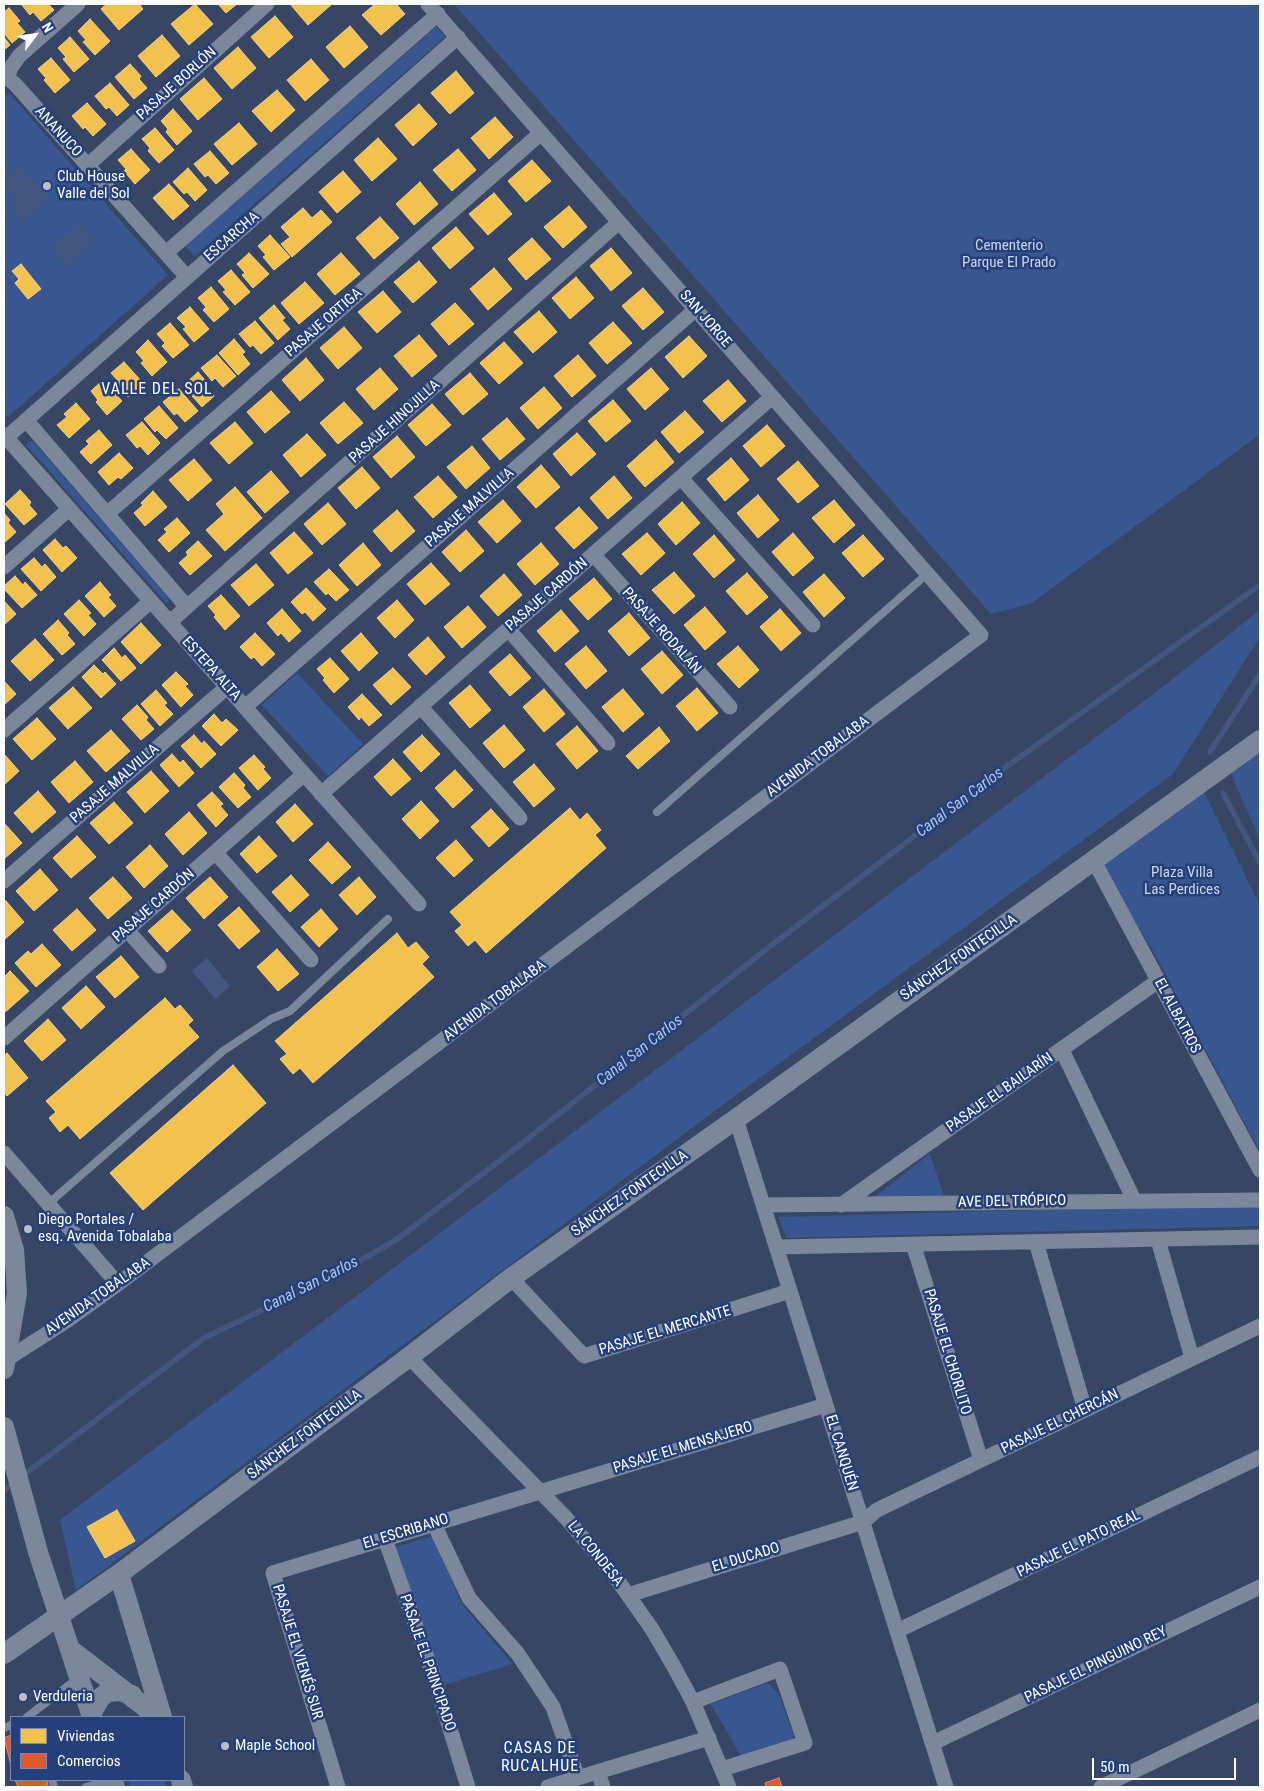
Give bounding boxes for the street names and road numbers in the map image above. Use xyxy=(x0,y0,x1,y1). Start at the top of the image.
street label: PASAJE BORLÓN xyxy=(134,44,220,124)
street label: ANANUCO xyxy=(31,103,85,161)
street label: ESCARCHA xyxy=(201,208,263,266)
street label: PASAJE ORTIGA xyxy=(282,285,366,361)
street label: SAN JORGE xyxy=(675,287,735,351)
street label: PASAJE HINOJILLA xyxy=(346,377,444,467)
street label: PASAJE MALVILLA xyxy=(422,465,518,551)
street label: PASAJE CARDÓN xyxy=(502,555,592,635)
street label: PASAJE RODALÁN xyxy=(618,584,704,678)
street label: ESTEPA ALTA xyxy=(178,633,244,705)
street label: AVENIDA TOBALABA xyxy=(763,713,873,801)
street label: PASAJE MALVILLA xyxy=(67,741,163,827)
street label: PASAJE CARDÓN xyxy=(109,866,199,946)
street label: SÁNCHEZ FONTECILLA xyxy=(897,911,1021,1005)
street label: AVENIDA TOBALABA xyxy=(440,957,550,1045)
street label: EL ALBATROS xyxy=(1150,975,1204,1057)
street label: PASAJE EL BAILARÍN xyxy=(943,1049,1057,1137)
street label: SÁNCHEZ FONTECILLA xyxy=(568,1147,692,1241)
street label: AVE DEL TRÓPICO xyxy=(958,1192,1066,1212)
street label: AVENIDA TOBALABA xyxy=(42,1254,154,1340)
street label: PASAJE EL CHORLITO xyxy=(919,1287,975,1417)
street label: PASAJE EL MERCANTE xyxy=(597,1302,733,1360)
street label: SÁNCHEZ FONTECILLA xyxy=(244,1386,366,1484)
street label: PASAJE EL CHERCÁN xyxy=(998,1386,1122,1458)
street label: EL CANQUÉN xyxy=(821,1413,861,1493)
street label: PASAJE EL MENSAJERO xyxy=(611,1418,755,1478)
street label: PASAJE EL PATO REAL xyxy=(1014,1506,1144,1582)
street label: EL ESCRIBANO xyxy=(361,1510,451,1554)
street label: LA CONDESA xyxy=(563,1518,627,1590)
street label: EL DUCADO xyxy=(710,1539,782,1577)
street label: PASAJE EL VIENÉS SUR xyxy=(268,1582,326,1722)
street label: PASAJE EL PRINCIPADO xyxy=(395,1592,459,1734)
street label: PASAJE EL PINGUINO REY xyxy=(1022,1623,1170,1707)

